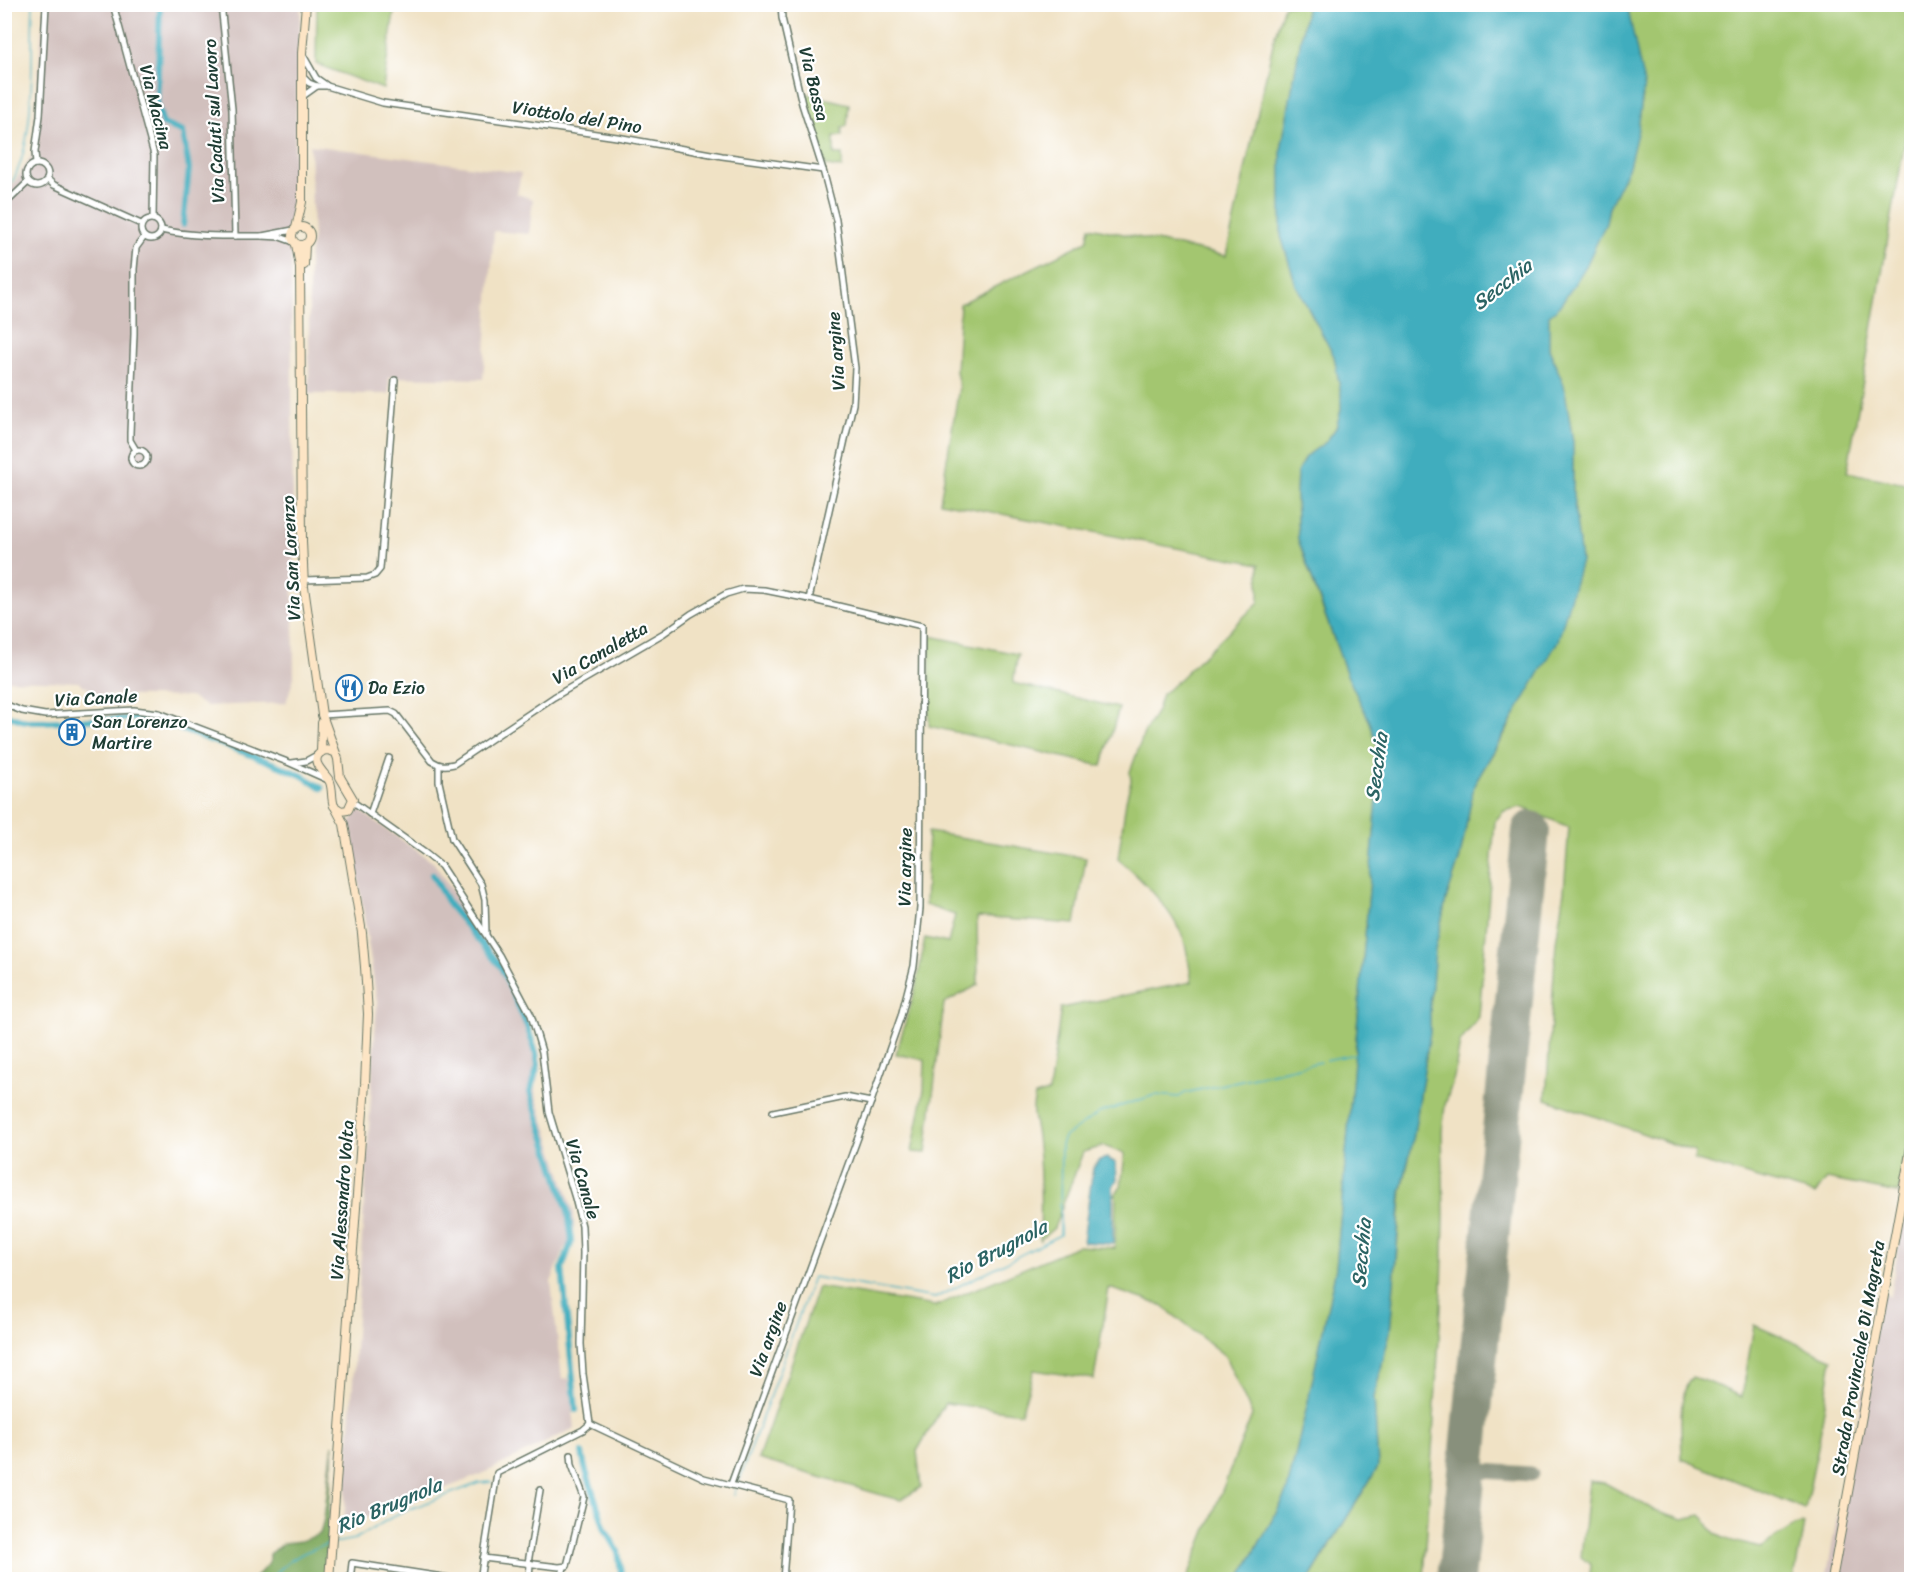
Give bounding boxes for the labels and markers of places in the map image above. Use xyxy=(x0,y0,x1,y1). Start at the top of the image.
place label: Da Ezio xyxy=(368,672,425,704)
restaurant icon: Da Ezio xyxy=(334,673,364,703)
place label: San Lorenzo Martire xyxy=(92,706,188,759)
building icon: San Lorenzo Martire xyxy=(57,717,87,747)

